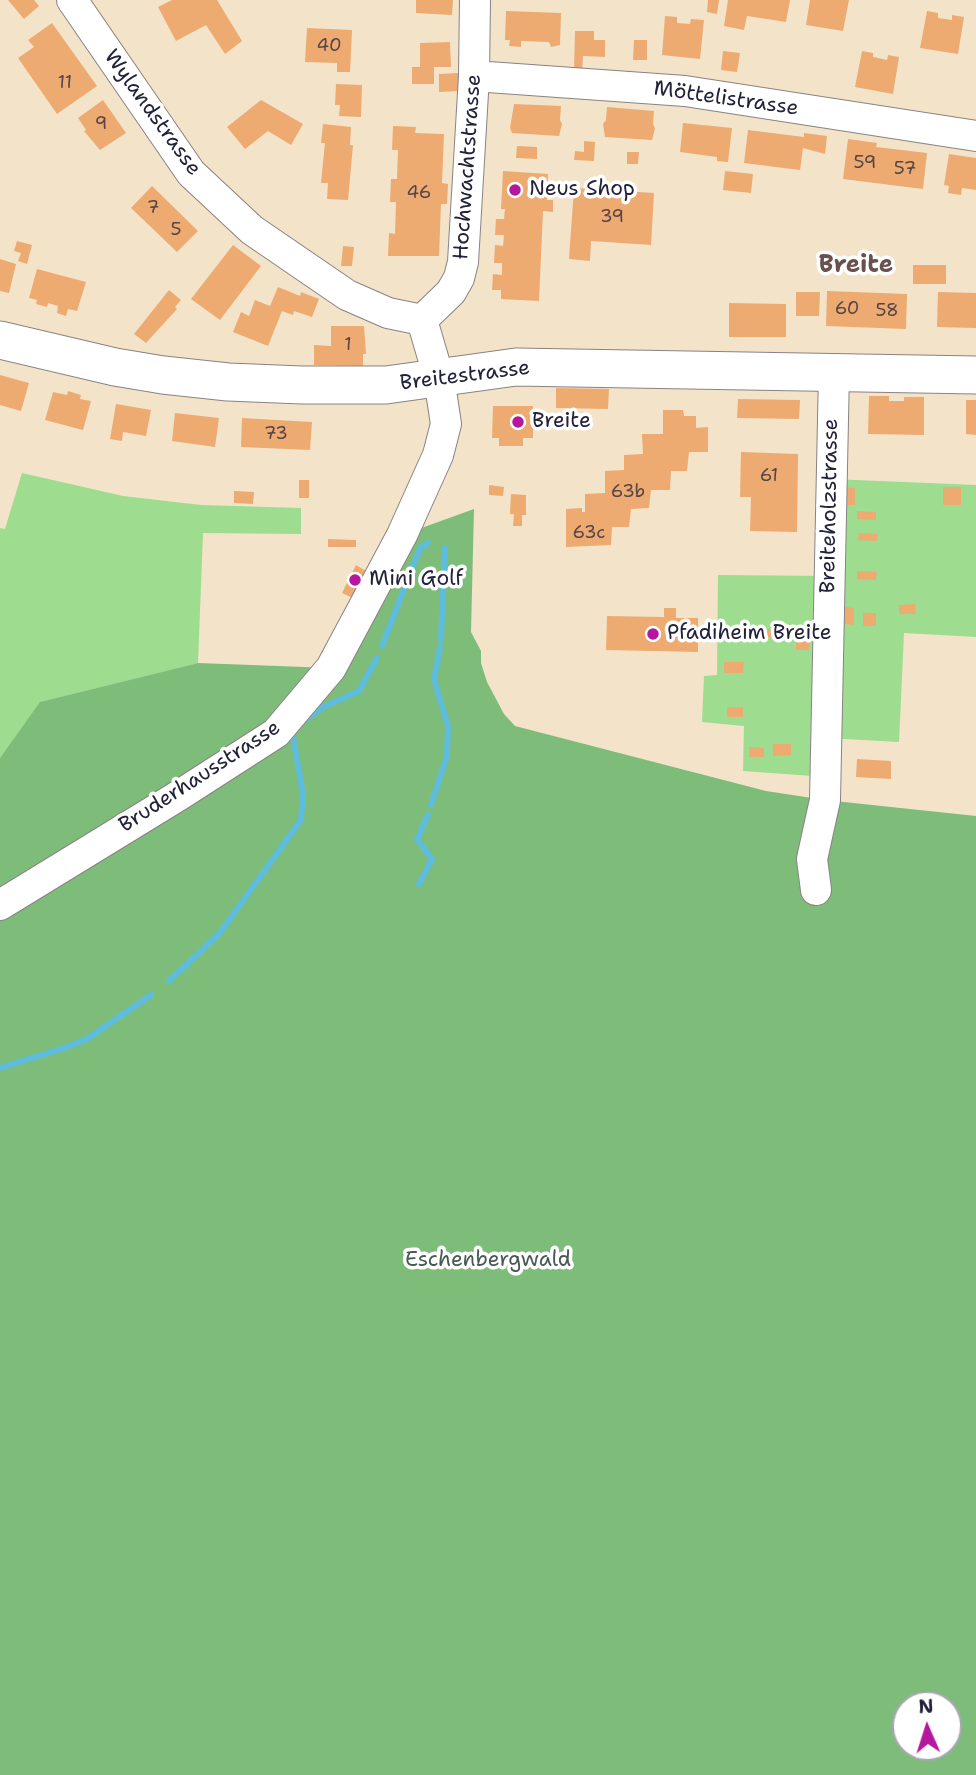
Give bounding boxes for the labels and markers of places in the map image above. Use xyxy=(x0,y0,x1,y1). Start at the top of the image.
place label: Neus Shop xyxy=(529,177,635,203)
marker: Neus Shop xyxy=(507,182,523,198)
place label: Breite xyxy=(532,409,591,435)
marker: Breite xyxy=(510,414,526,430)
place label: Mini Golf xyxy=(369,567,463,593)
marker: Mini Golf xyxy=(347,572,363,588)
place label: Pfadiheim Breite xyxy=(667,621,832,647)
marker: Pfadiheim Breite xyxy=(645,626,661,642)

